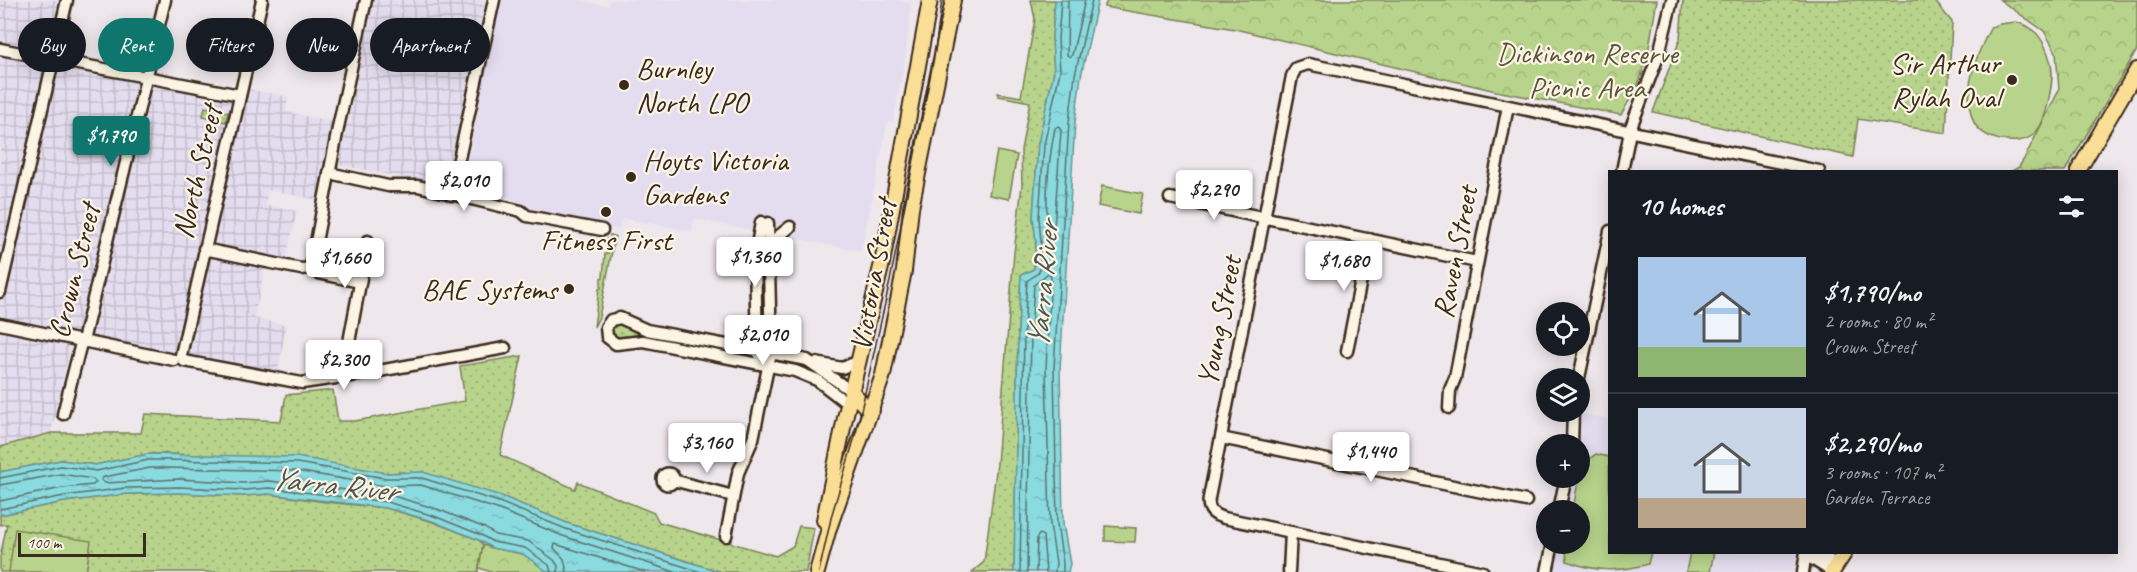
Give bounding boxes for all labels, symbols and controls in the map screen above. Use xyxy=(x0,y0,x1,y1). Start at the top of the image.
chip: Buy xyxy=(18,18,86,72)
chip: Rent xyxy=(98,18,174,72)
chip: Filters xyxy=(186,18,274,72)
chip: New xyxy=(286,18,358,72)
chip: Apartment xyxy=(370,18,490,72)
park label: Dickinson Reserve Picnic Area xyxy=(1496,34,1680,106)
place label: Sir Arthur Rylah Oval xyxy=(1890,44,2005,116)
place label: Burnley North LPO xyxy=(636,49,751,121)
marker: Sir Arthur Rylah Oval xyxy=(2005,73,2019,87)
marker: Burnley North LPO xyxy=(617,78,631,92)
street label: North Street xyxy=(163,98,232,242)
pin: $1,790 xyxy=(62,116,160,167)
text: $1,790 xyxy=(87,123,135,148)
place label: Hoyts Victoria Gardens xyxy=(643,141,790,213)
pin: $2,010 xyxy=(415,161,513,212)
text: $2,010 xyxy=(440,168,488,193)
marker: Hoyts Victoria Gardens xyxy=(624,170,638,184)
pin: $2,290 xyxy=(1165,170,1263,221)
text: $2,290 xyxy=(1190,177,1238,202)
street label: Raven Street xyxy=(1424,180,1487,321)
text: 10 homes xyxy=(1638,190,1723,223)
icon: filters xyxy=(2055,190,2088,223)
street label: Victoria Street xyxy=(841,192,906,354)
street label: Crown Street xyxy=(39,196,110,342)
marker: Fitness First xyxy=(599,205,613,219)
water label: Yarra River xyxy=(1017,215,1069,350)
place label: Fitness First xyxy=(541,221,674,259)
pin: $1,360 xyxy=(706,237,804,288)
pin: $1,660 xyxy=(296,238,394,289)
pin: $1,680 xyxy=(1295,241,1393,292)
text: $1,360 xyxy=(730,244,780,269)
text: $1,660 xyxy=(320,245,370,270)
text: $1,680 xyxy=(1319,248,1369,273)
street label: Young Street xyxy=(1188,250,1251,389)
place label: BAE Systems xyxy=(422,270,560,308)
text: $1,790/mo xyxy=(1824,276,1921,309)
icon: home xyxy=(1686,281,1758,353)
marker: BAE Systems xyxy=(562,282,576,296)
map controls xyxy=(1536,302,1590,554)
button: locate xyxy=(1536,302,1590,356)
text: 2 rooms · 80 m² xyxy=(1824,309,1932,334)
pin: $2,010 xyxy=(714,315,812,366)
text: $2,010 xyxy=(739,322,787,347)
text: Crown Street xyxy=(1824,334,1915,359)
pin: $2,300 xyxy=(295,340,393,391)
text: $2,300 xyxy=(320,347,368,372)
button: layers xyxy=(1536,368,1590,422)
pin: $3,160 xyxy=(658,423,756,474)
text: $2,290/mo xyxy=(1824,427,1921,460)
text: $3,160 xyxy=(682,430,732,455)
pin: $1,440 xyxy=(1322,432,1420,483)
icon: home xyxy=(1686,432,1758,504)
button: + xyxy=(1536,434,1590,488)
text: $1,440 xyxy=(1347,439,1395,464)
water label: Yarra River xyxy=(269,458,404,512)
text: 3 rooms · 107 m² xyxy=(1824,460,1941,485)
text: Garden Terrace xyxy=(1824,485,1929,510)
button: − xyxy=(1536,500,1590,554)
scale bar xyxy=(18,530,146,558)
text: 100 m xyxy=(27,533,61,553)

